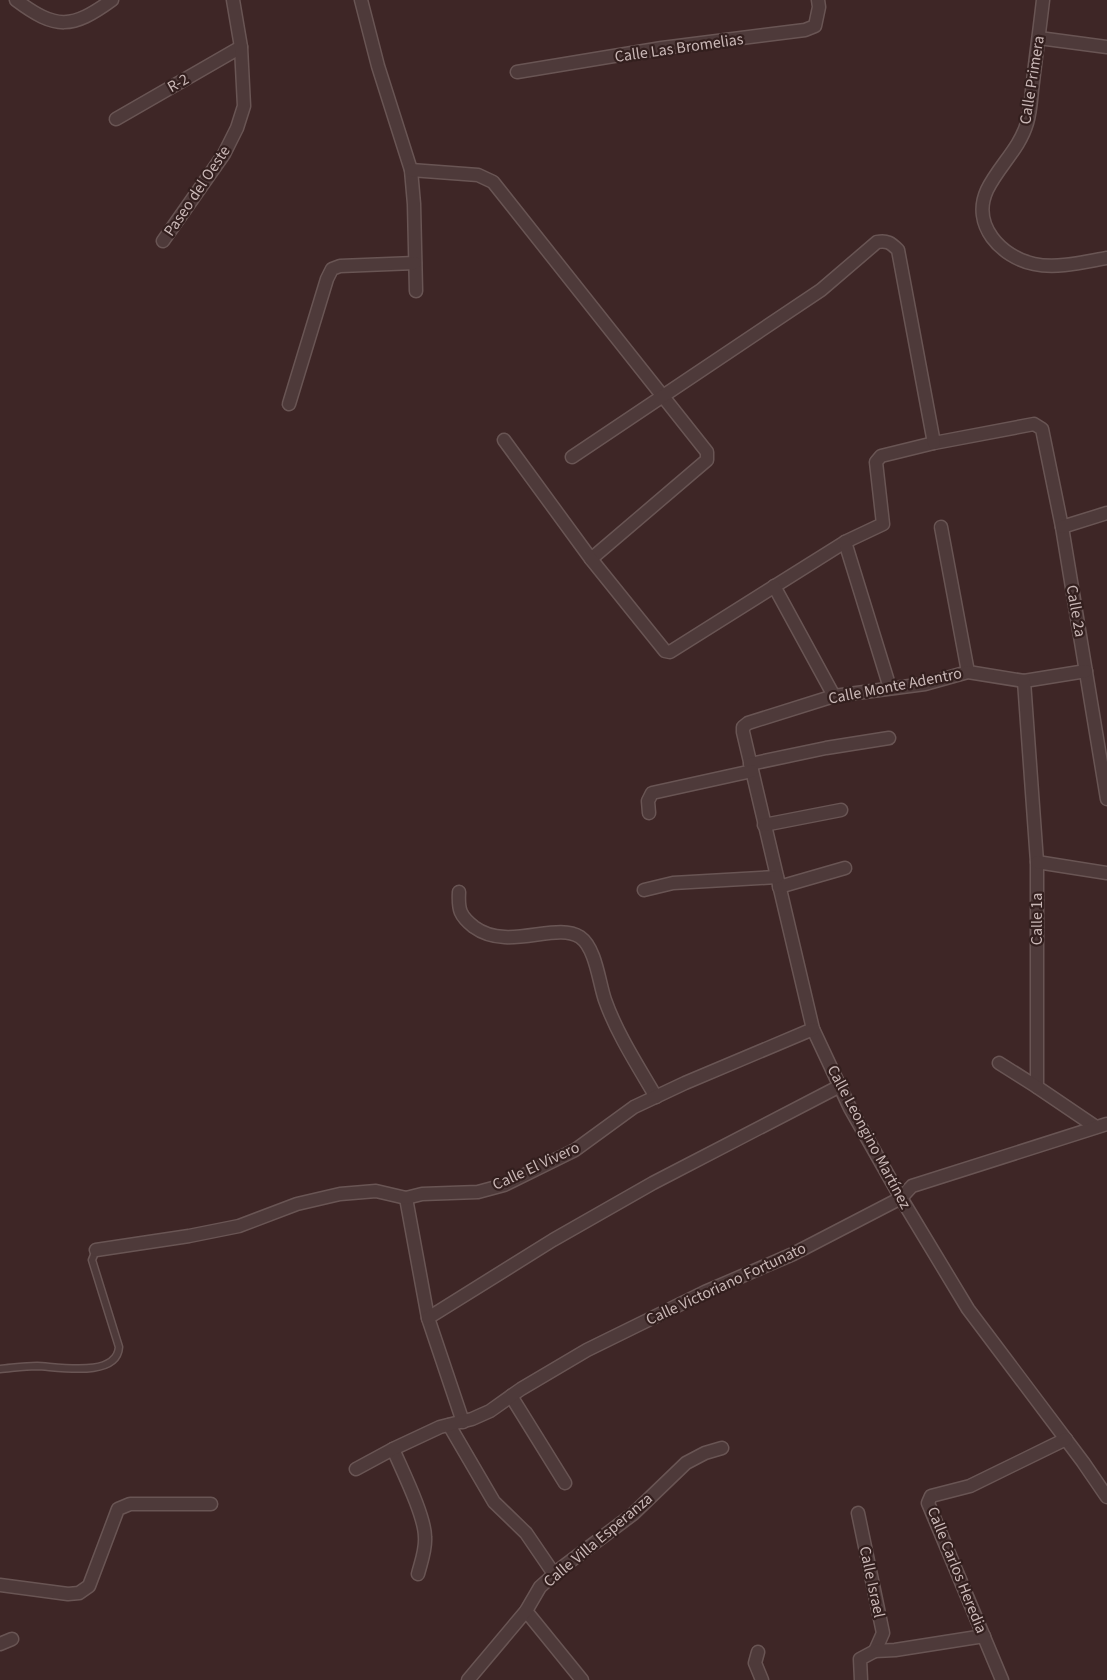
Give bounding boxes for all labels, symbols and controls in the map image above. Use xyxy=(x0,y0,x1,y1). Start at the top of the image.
street label: Calle Las Bromelias xyxy=(613,28,745,68)
street label: Calle Primera xyxy=(1014,34,1050,126)
street label: R-2 xyxy=(163,68,193,98)
street label: Paseo del Oeste xyxy=(158,141,236,241)
street label: Calle 2a xyxy=(1061,583,1091,639)
street label: Calle Monte Adentro xyxy=(826,662,964,710)
street label: Calle 1a xyxy=(1026,893,1048,945)
street label: Calle Leongino Martínez xyxy=(822,1061,916,1213)
street label: Calle El Vivero xyxy=(489,1136,583,1196)
street label: Calle Victoriano Fortunato xyxy=(642,1237,810,1331)
street label: Calle Villa Esperanza xyxy=(539,1488,657,1592)
street label: Calle Carlos Heredia xyxy=(922,1504,992,1636)
street label: Calle Israel xyxy=(854,1544,890,1620)

